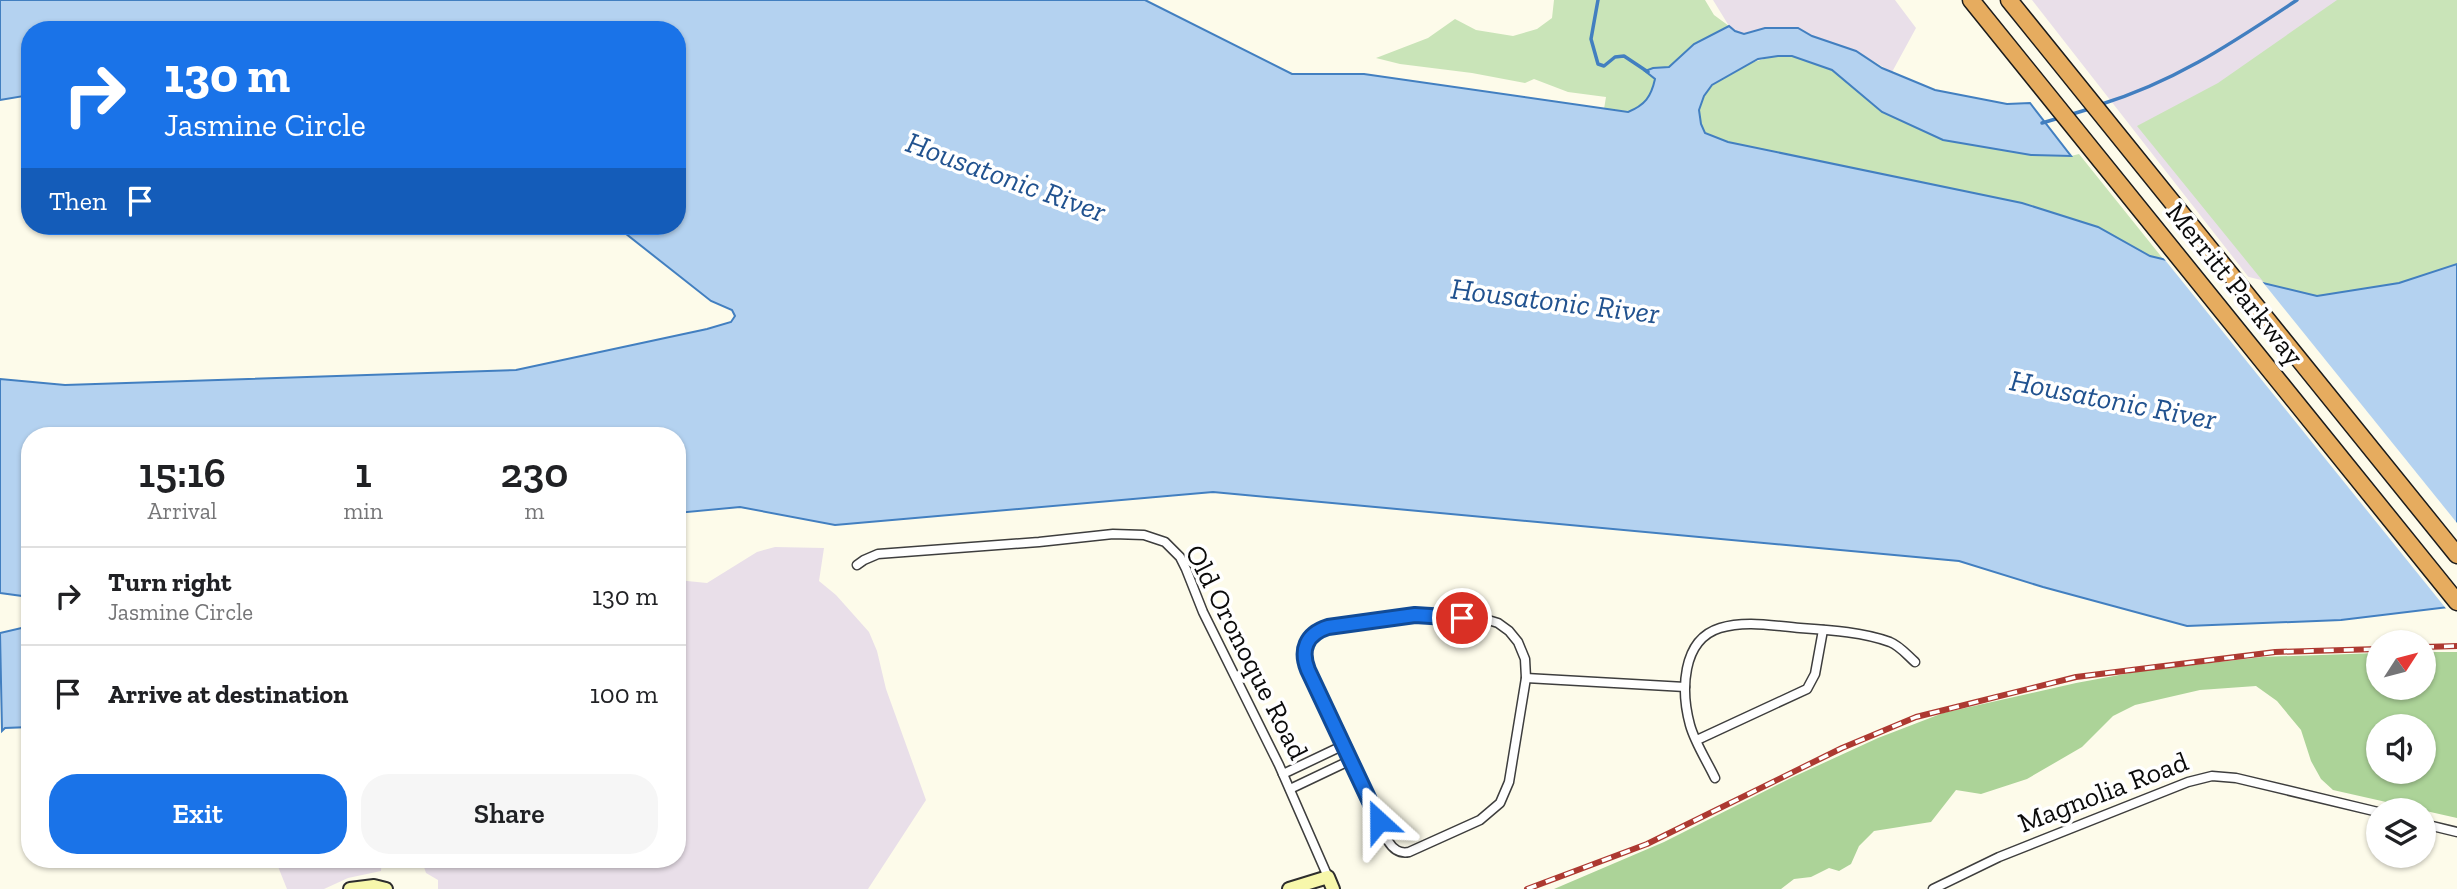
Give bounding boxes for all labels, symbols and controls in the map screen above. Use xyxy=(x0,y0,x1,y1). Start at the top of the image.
text: 130 m xyxy=(164,46,290,105)
icon: right xyxy=(49,49,140,140)
text: Jasmine Circle xyxy=(164,106,366,144)
water label: Housatonic River xyxy=(901,124,1111,230)
icon: arrive xyxy=(121,182,159,220)
text: Then xyxy=(49,185,107,217)
street label: Merritt Parkway xyxy=(2159,196,2311,373)
water label: Housatonic River xyxy=(1449,270,1662,332)
water label: Housatonic River xyxy=(2007,362,2220,438)
text: 15:16 xyxy=(138,447,226,498)
text: 1 xyxy=(355,447,372,498)
text: 230 xyxy=(500,447,569,498)
text: Arrival xyxy=(148,497,217,525)
text: min xyxy=(343,497,383,525)
text: m xyxy=(525,497,544,525)
street label: Old Oronoque Road xyxy=(1179,539,1315,765)
text: Turn right xyxy=(108,566,231,598)
icon: right xyxy=(49,577,87,615)
text: 130 m xyxy=(592,580,658,612)
pin xyxy=(1432,588,1492,648)
text: Jasmine Circle xyxy=(108,598,253,626)
icon: arrive xyxy=(1443,599,1481,637)
north arrow xyxy=(2366,630,2436,700)
map controls xyxy=(2366,630,2436,868)
icon: arrive xyxy=(49,675,87,713)
text: Arrive at destination xyxy=(108,678,348,710)
text: 100 m xyxy=(590,678,658,710)
button: sound xyxy=(2366,714,2436,784)
street label: Magnolia Road xyxy=(2014,745,2192,839)
button: Exit xyxy=(49,774,347,854)
button: Share xyxy=(361,774,658,854)
position arrow xyxy=(1342,784,1416,858)
button: layers xyxy=(2366,798,2436,868)

